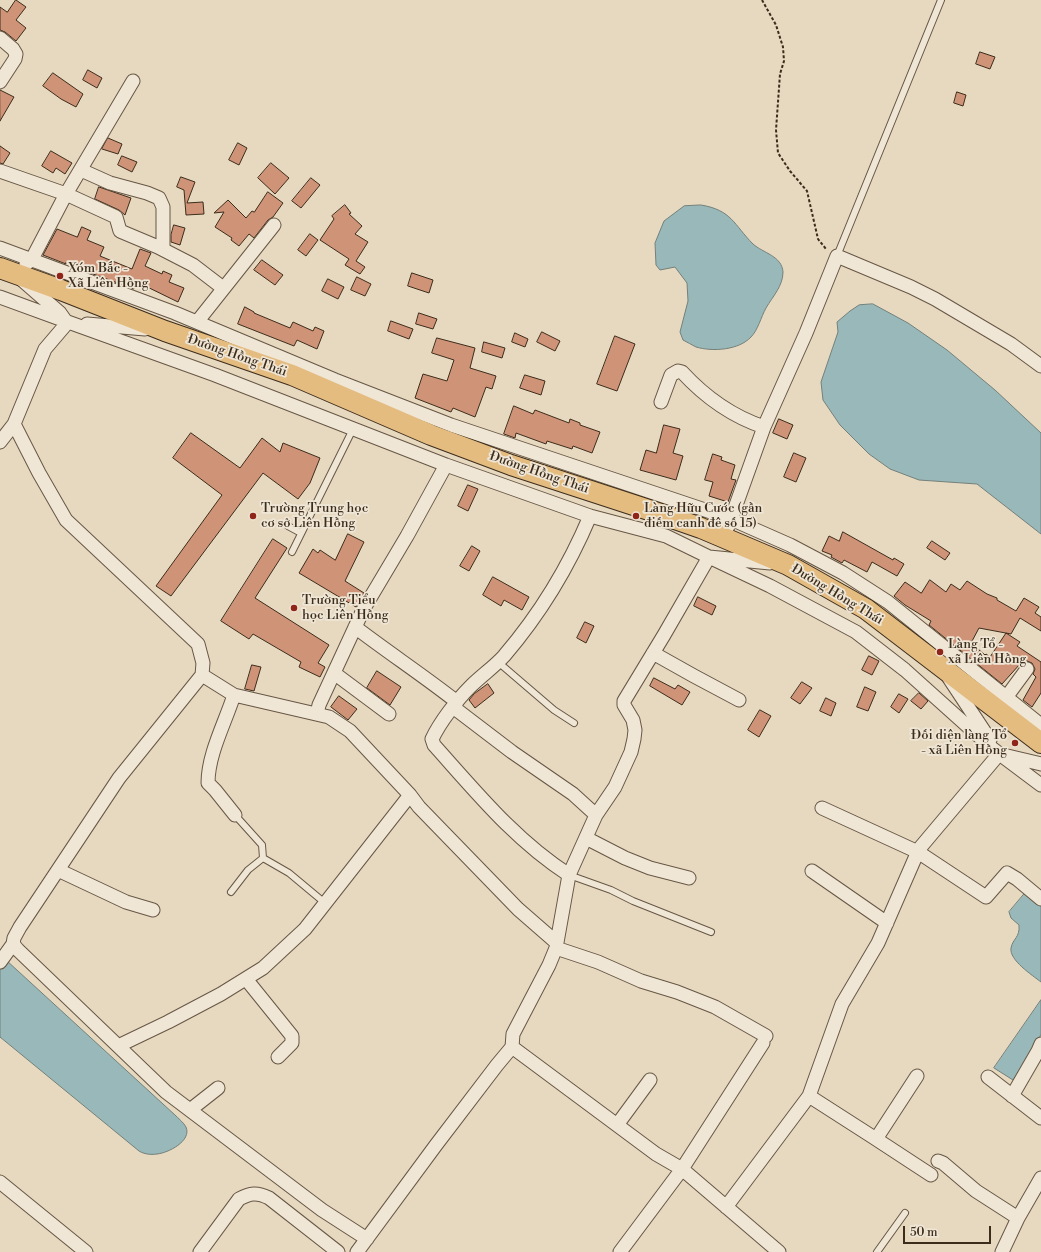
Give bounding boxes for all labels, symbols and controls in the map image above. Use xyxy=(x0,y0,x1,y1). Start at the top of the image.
place label: Xóm Bắc - Xã Liên Hồng xyxy=(68,261,148,292)
marker: Xóm Bắc - Xã Liên Hồng xyxy=(55,271,65,281)
street label: Đường Hồng Thái xyxy=(185,332,289,380)
street label: Đường Hồng Thái xyxy=(487,449,591,497)
place label: Trường Trung học cơ sở Liên Hồng xyxy=(261,501,368,532)
place label: Làng Hữu Cước (gần điếm canh đê số 15) xyxy=(644,501,762,532)
marker: Trường Trung học cơ sở Liên Hồng xyxy=(248,511,258,521)
marker: Làng Hữu Cước (gần điếm canh đê số 15) xyxy=(631,511,641,521)
street label: Đường Hồng Thái xyxy=(788,561,886,629)
place label: Trường Tiểu học Liên Hồng xyxy=(302,593,388,624)
marker: Trường Tiểu học Liên Hồng xyxy=(289,603,299,613)
place label: Làng Tổ - xã Liên Hồng xyxy=(948,637,1026,668)
marker: Làng Tổ - xã Liên Hồng xyxy=(935,647,945,657)
place label: Đối diện làng Tổ - xã Liên Hồng xyxy=(911,728,1007,759)
marker: Đối diện làng Tổ - xã Liên Hồng xyxy=(1010,738,1020,748)
scale bar xyxy=(905,1218,993,1244)
text: 50 m xyxy=(910,1225,938,1240)

